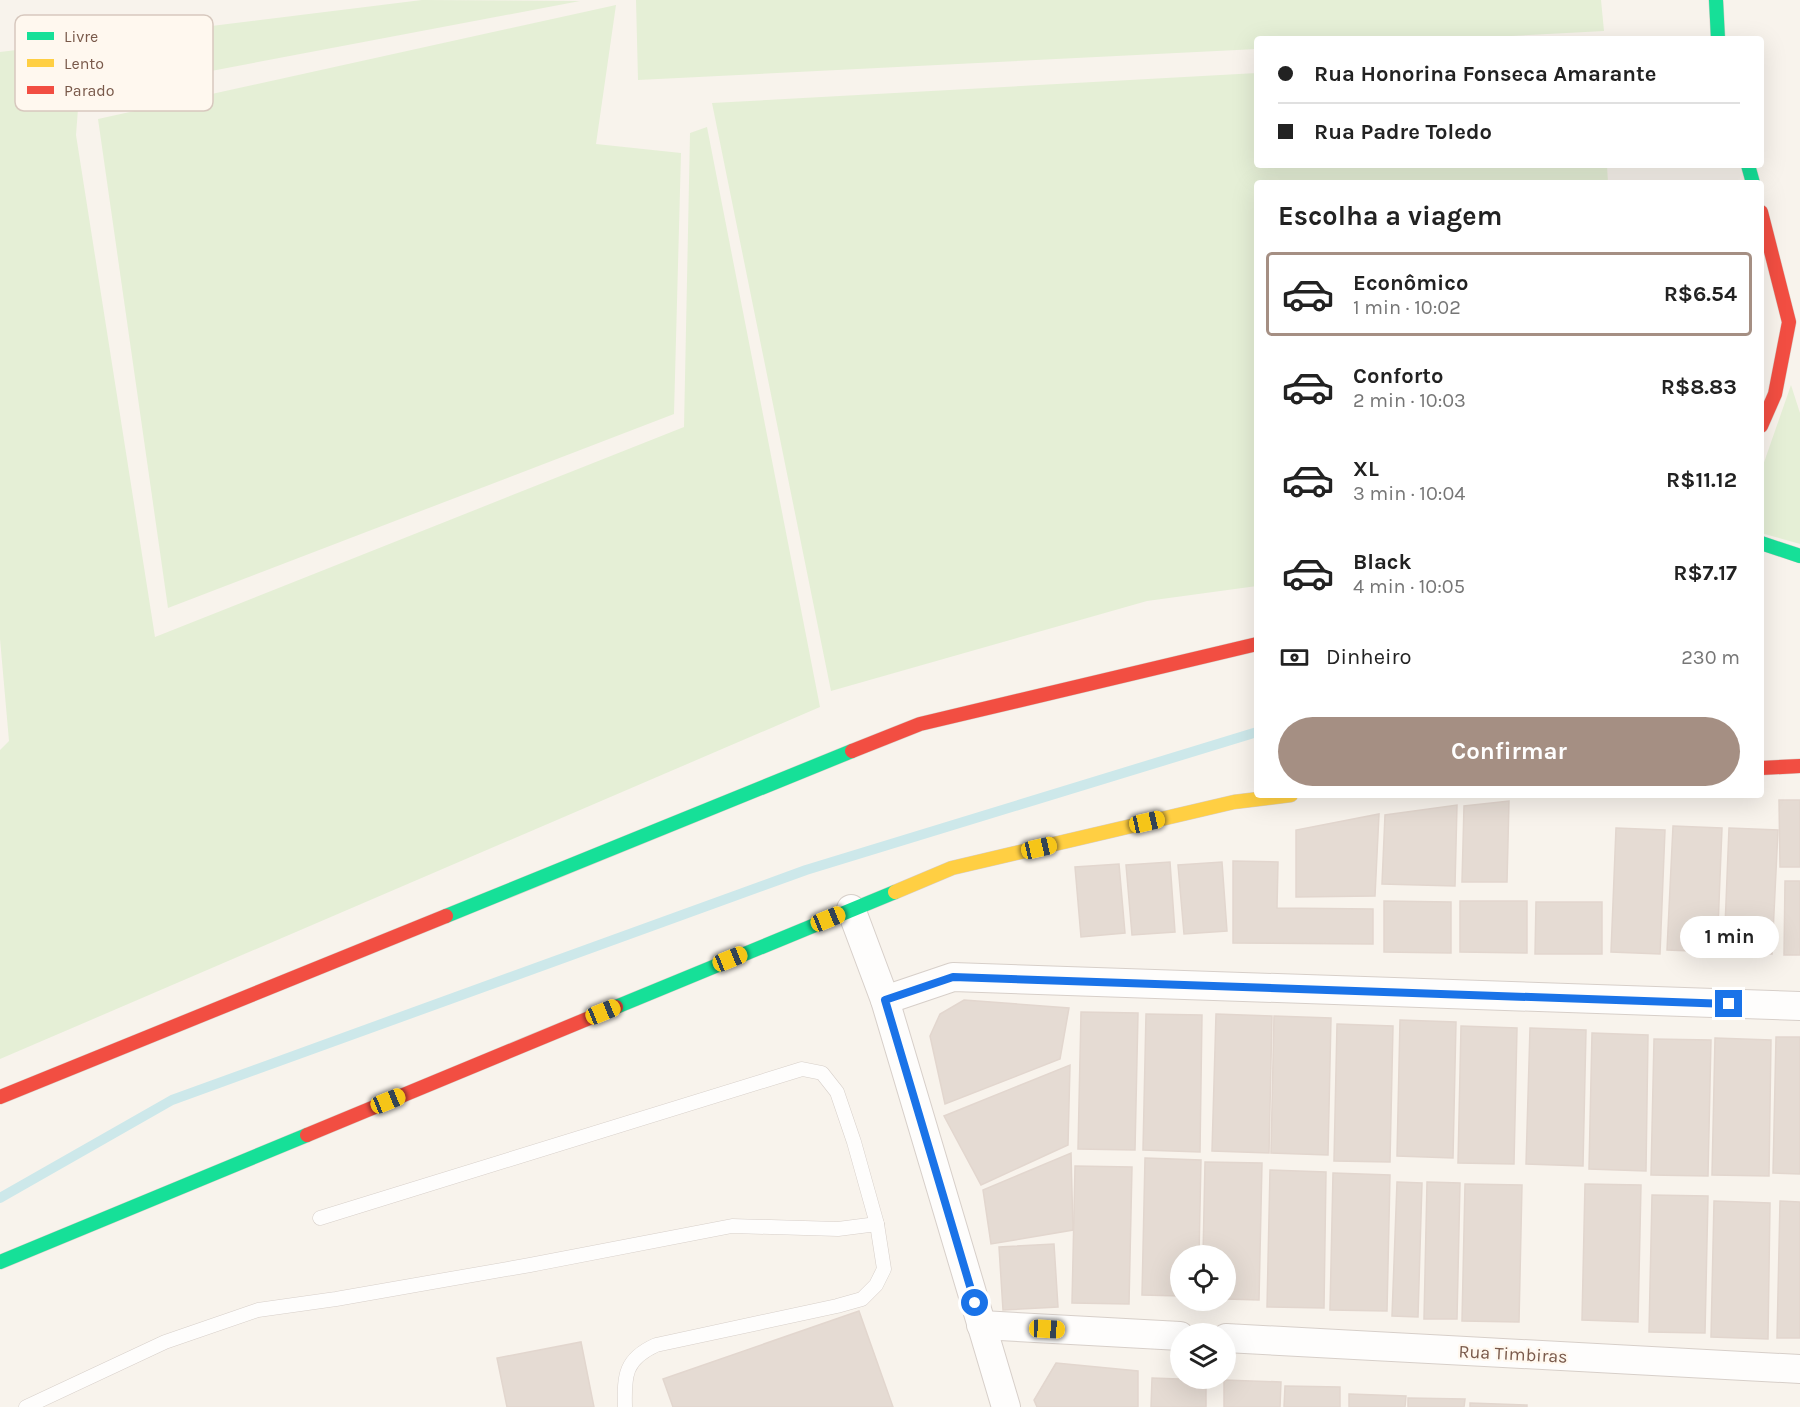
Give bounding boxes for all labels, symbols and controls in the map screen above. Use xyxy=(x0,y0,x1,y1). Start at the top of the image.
legend xyxy=(15,15,213,111)
text: Livre xyxy=(64,27,98,46)
text: Lento xyxy=(64,54,104,73)
text: Rua Honorina Fonseca Amarante xyxy=(1314,61,1656,87)
text: Parado xyxy=(64,81,114,100)
text: Rua Padre Toledo xyxy=(1314,119,1492,145)
text: Escolha a viagem xyxy=(1278,200,1502,232)
icon: car xyxy=(1281,267,1335,321)
text: Econômico xyxy=(1353,270,1468,296)
text: R$6.54 xyxy=(1664,281,1737,307)
text: 1 min · 10:02 xyxy=(1353,296,1461,319)
icon: car xyxy=(1281,360,1335,414)
text: Conforto xyxy=(1353,363,1443,389)
text: R$8.83 xyxy=(1661,374,1737,400)
text: 2 min · 10:03 xyxy=(1353,389,1466,412)
icon: car xyxy=(1281,453,1335,507)
text: XL xyxy=(1353,456,1379,482)
text: R$11.12 xyxy=(1666,467,1737,493)
text: 3 min · 10:04 xyxy=(1353,482,1466,505)
icon: car xyxy=(1281,546,1335,600)
text: Black xyxy=(1353,549,1412,575)
text: R$7.17 xyxy=(1673,560,1737,586)
text: 4 min · 10:05 xyxy=(1353,575,1465,598)
icon: cash xyxy=(1278,641,1311,674)
text: Dinheiro xyxy=(1326,644,1411,670)
text: 230 m xyxy=(1681,646,1740,669)
button: Confirmar xyxy=(1278,717,1740,786)
car xyxy=(1127,809,1167,835)
car xyxy=(1019,835,1059,861)
car xyxy=(808,904,848,934)
callout: 1 min xyxy=(1680,917,1778,959)
text: 1 min xyxy=(1704,925,1755,948)
car xyxy=(710,944,750,974)
route end xyxy=(1715,990,1742,1017)
car xyxy=(583,997,623,1027)
car xyxy=(368,1086,408,1116)
map controls xyxy=(1170,1245,1236,1389)
button: locate xyxy=(1170,1245,1236,1311)
route start xyxy=(961,1289,988,1316)
car xyxy=(1029,1319,1065,1339)
button: layers xyxy=(1170,1323,1236,1389)
street label: Rua Timbiras xyxy=(1458,1340,1568,1368)

